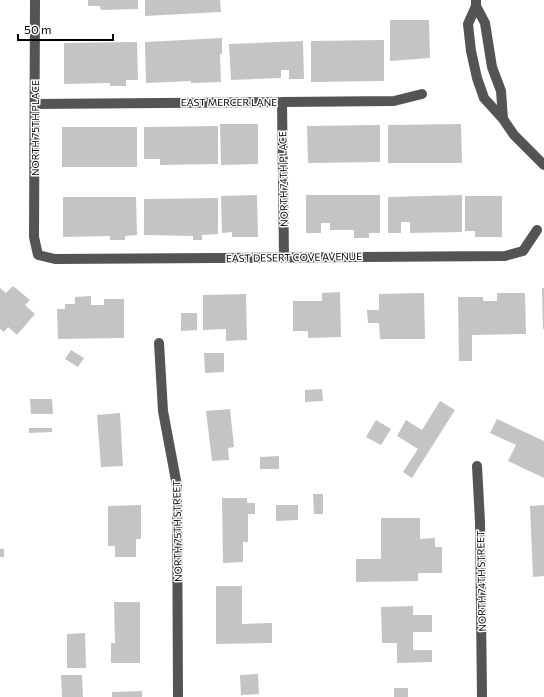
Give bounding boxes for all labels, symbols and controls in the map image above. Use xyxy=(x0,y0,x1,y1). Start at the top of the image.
scale bar xyxy=(18,16,113,42)
text: 50 m xyxy=(24,22,52,36)
street label: NORTH 75TH PLACE xyxy=(29,80,41,176)
street label: EAST MERCER LANE xyxy=(181,96,277,108)
street label: NORTH 74TH PLACE xyxy=(276,131,290,227)
street label: EAST DESERT COVE AVENUE xyxy=(226,250,362,264)
street label: NORTH 75TH STREET xyxy=(170,479,184,582)
street label: NORTH 74TH STREET xyxy=(474,530,488,632)

